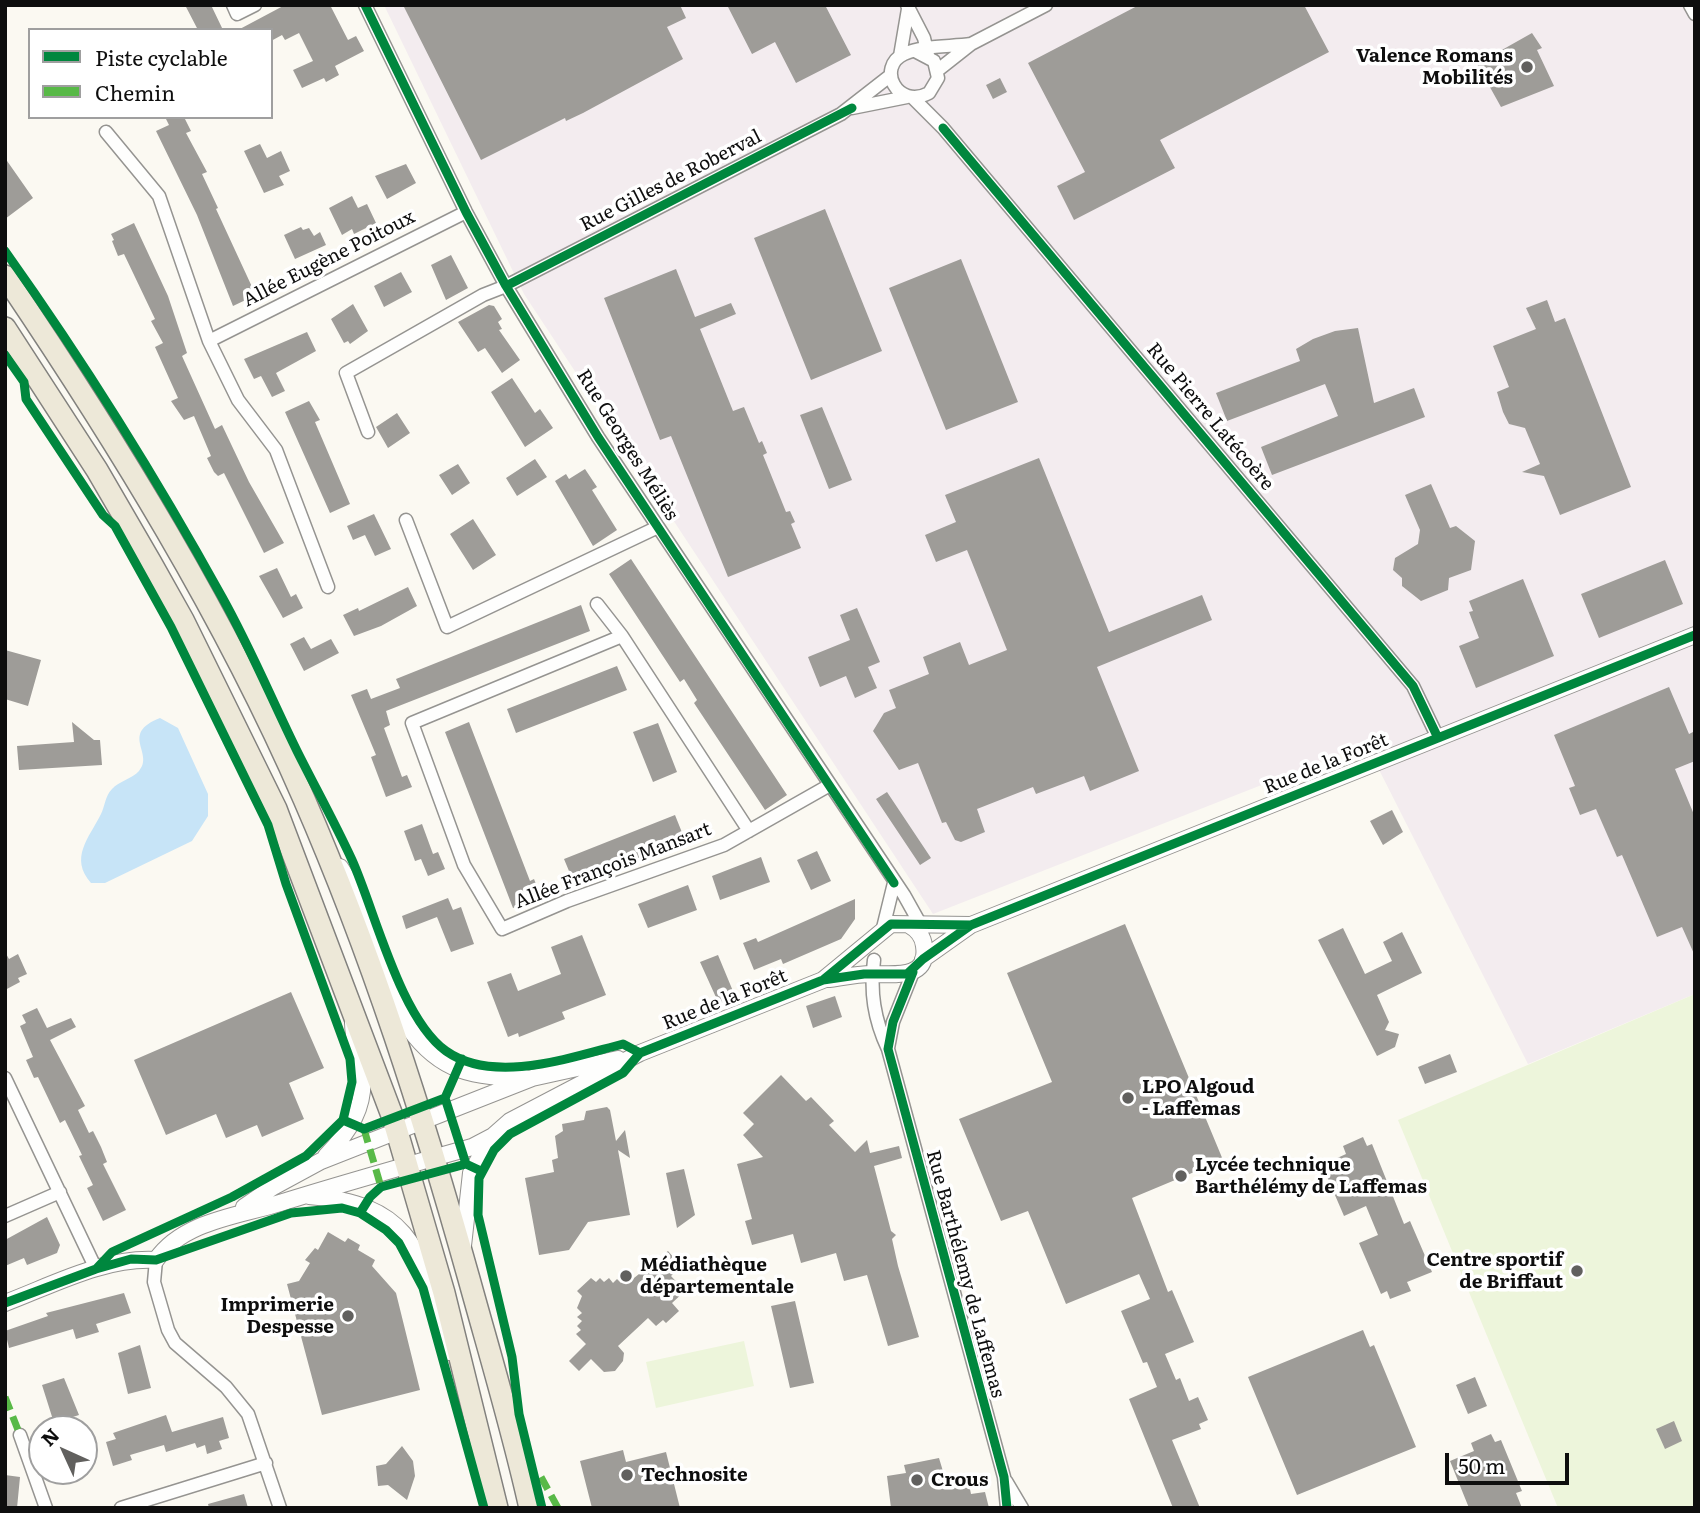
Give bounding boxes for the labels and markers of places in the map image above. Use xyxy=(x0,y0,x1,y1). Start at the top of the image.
place label: Valence Romans Mobilités xyxy=(1356,45,1513,89)
marker: Valence Romans Mobilités xyxy=(1519,59,1535,75)
place label: LPO Algoud - Laffemas xyxy=(1142,1076,1254,1120)
marker: LPO Algoud - Laffemas xyxy=(1120,1090,1136,1106)
place label: Lycée technique Barthélémy de Laffemas xyxy=(1195,1154,1427,1198)
marker: Lycée technique Barthélémy de Laffemas xyxy=(1173,1168,1189,1184)
place label: Centre sportif de Briffaut xyxy=(1426,1249,1563,1293)
place label: Médiathèque départementale xyxy=(640,1254,794,1298)
marker: Centre sportif de Briffaut xyxy=(1569,1263,1585,1279)
marker: Médiathèque départementale xyxy=(618,1268,634,1284)
place label: Imprimerie Despesse xyxy=(220,1294,334,1338)
marker: Imprimerie Despesse xyxy=(340,1308,356,1324)
place label: Technosite xyxy=(641,1464,748,1486)
marker: Technosite xyxy=(619,1467,635,1483)
place label: Crous xyxy=(931,1469,988,1491)
marker: Crous xyxy=(909,1472,925,1488)

